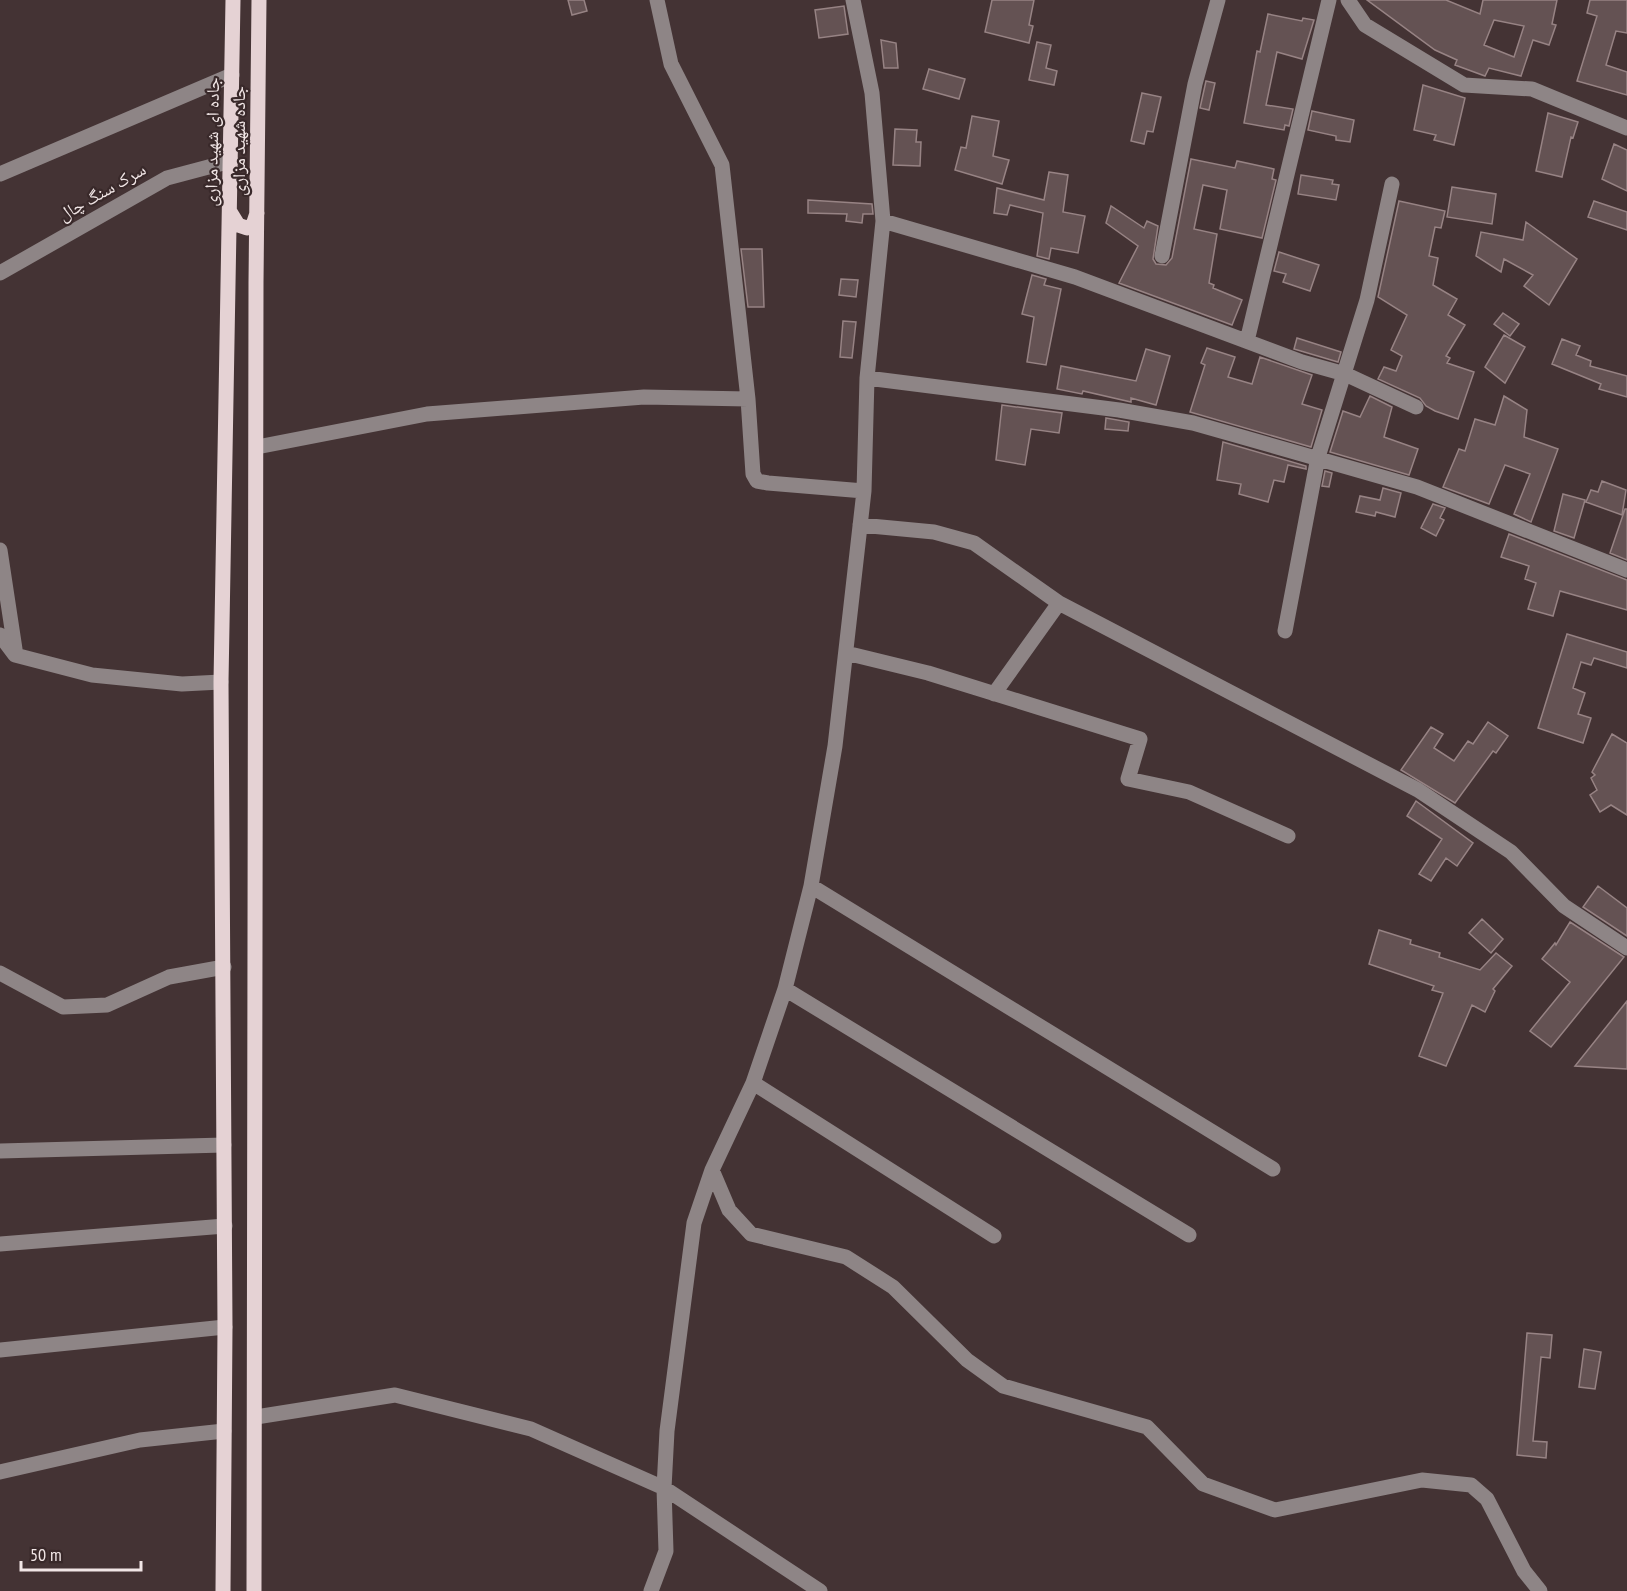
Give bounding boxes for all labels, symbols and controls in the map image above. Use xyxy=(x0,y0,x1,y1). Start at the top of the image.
street label: جاده ای شهید مزاری xyxy=(199,77,224,207)
street label: جاده شهید مزاری xyxy=(227,86,250,196)
street label: سرک سنگ چال xyxy=(54,157,150,226)
scale bar xyxy=(21,1534,141,1572)
text: 50 m xyxy=(30,1543,62,1566)

